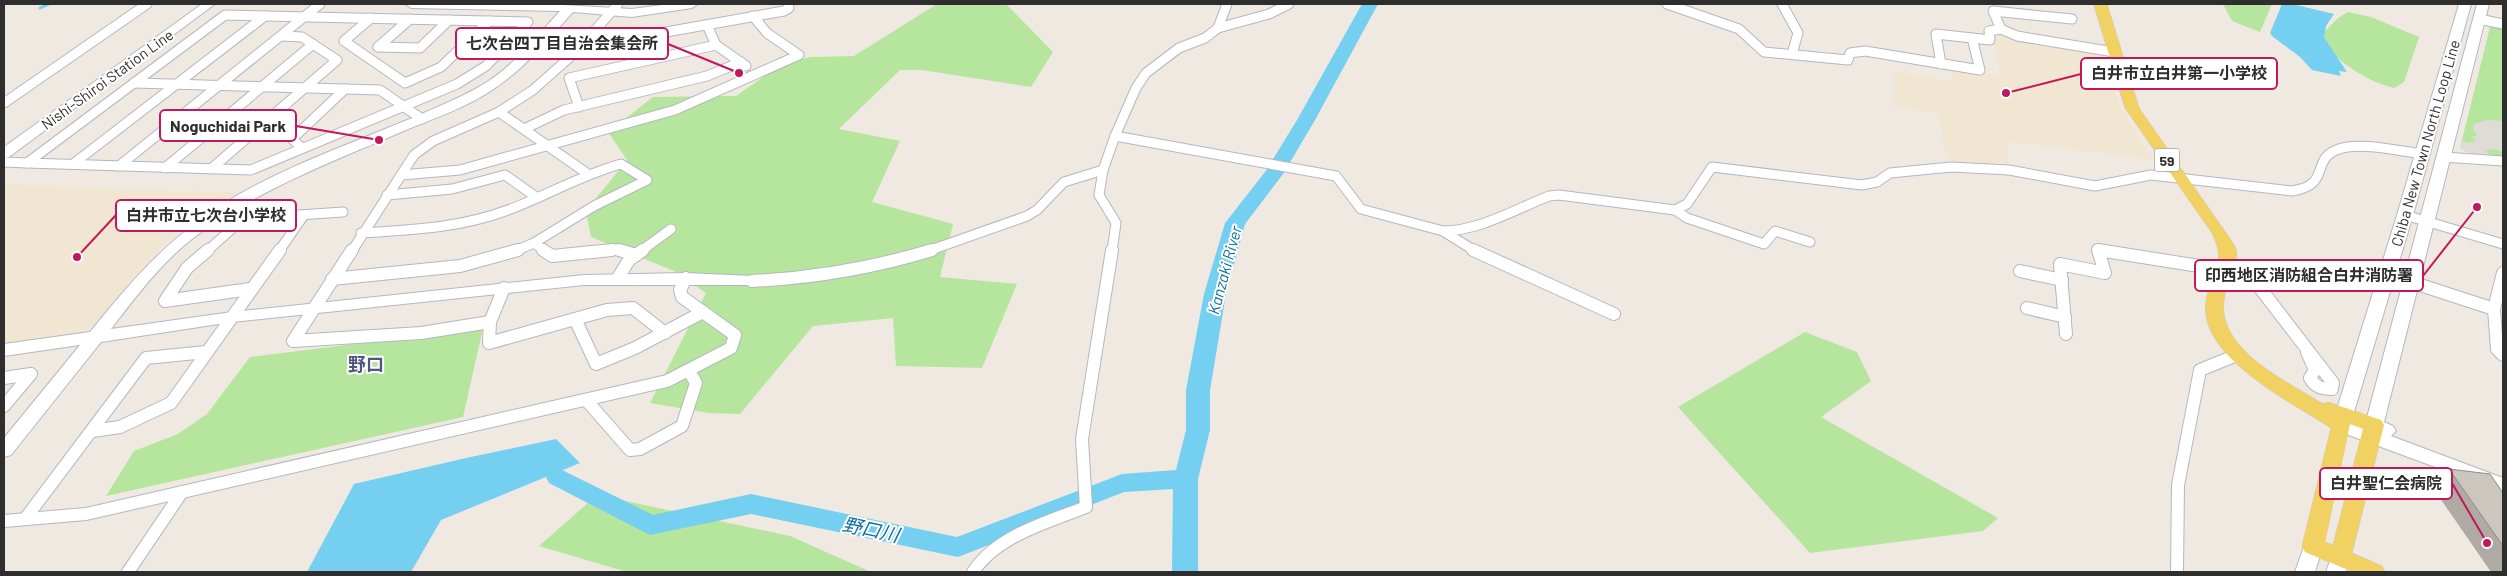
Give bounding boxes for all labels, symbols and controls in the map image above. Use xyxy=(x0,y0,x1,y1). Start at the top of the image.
street label: Nishi-Shiroi Station Line xyxy=(37,25,177,133)
callout: 七次台四丁目自治会集会所 xyxy=(456,28,668,59)
text: 七次台四丁目自治会集会所 xyxy=(466,33,658,52)
street label: Chiba New Town North Loop Line xyxy=(2387,38,2463,248)
callout: 白井市立白井第一小学校 xyxy=(2081,58,2277,89)
text: 白井市立白井第一小学校 xyxy=(2091,63,2267,82)
callout: Noguchidai Park xyxy=(160,110,296,141)
text: Noguchidai Park xyxy=(170,116,286,135)
road number: 59 xyxy=(2154,148,2180,172)
callout: 白井市立七次台小学校 xyxy=(116,200,296,231)
text: 白井市立七次台小学校 xyxy=(126,205,286,224)
water label: Kanzaki River xyxy=(1203,222,1245,316)
callout: 印西地区消防組合白井消防署 xyxy=(2195,260,2423,291)
text: 印西地区消防組合白井消防署 xyxy=(2205,265,2413,284)
district label: 野口 xyxy=(348,353,384,375)
callout: 白井聖仁会病院 xyxy=(2320,468,2452,499)
text: 白井聖仁会病院 xyxy=(2330,473,2442,492)
water label: 野口川 xyxy=(841,512,903,547)

